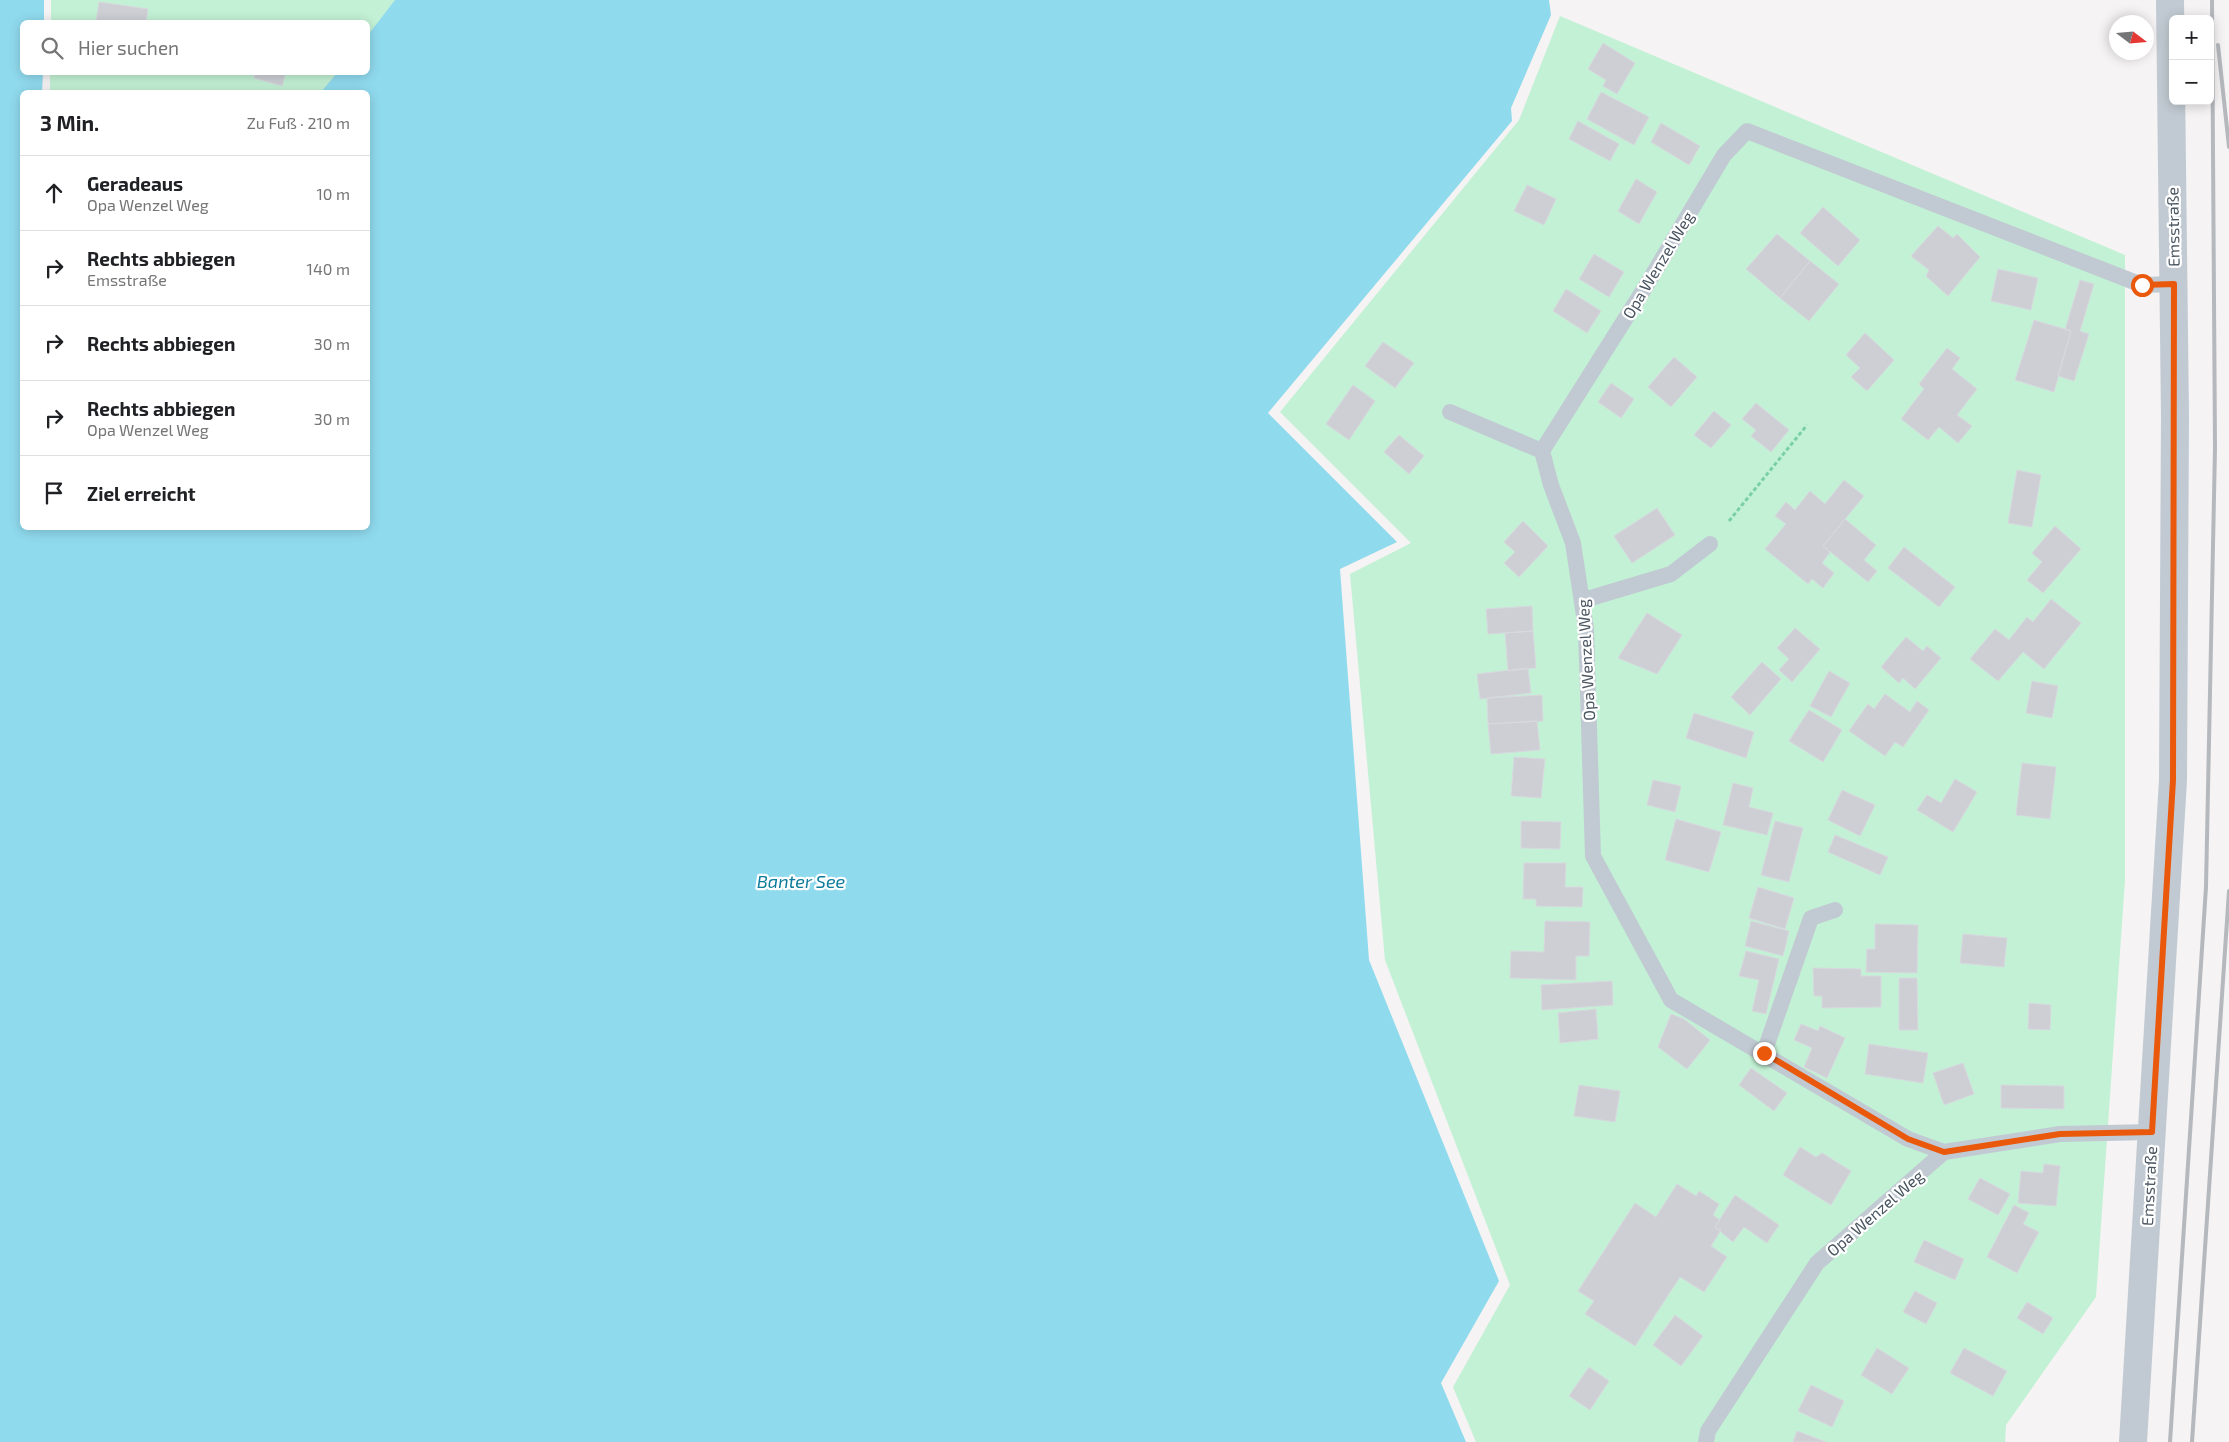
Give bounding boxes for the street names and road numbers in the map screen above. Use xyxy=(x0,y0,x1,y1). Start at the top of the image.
street label: Emsstraße xyxy=(2162,187,2183,267)
street label: Opa Wenzel Weg xyxy=(1618,208,1697,322)
street label: Opa Wenzel Weg xyxy=(1573,599,1598,721)
street label: Emsstraße xyxy=(2137,1146,2160,1226)
street label: Opa Wenzel Weg xyxy=(1823,1165,1927,1260)

